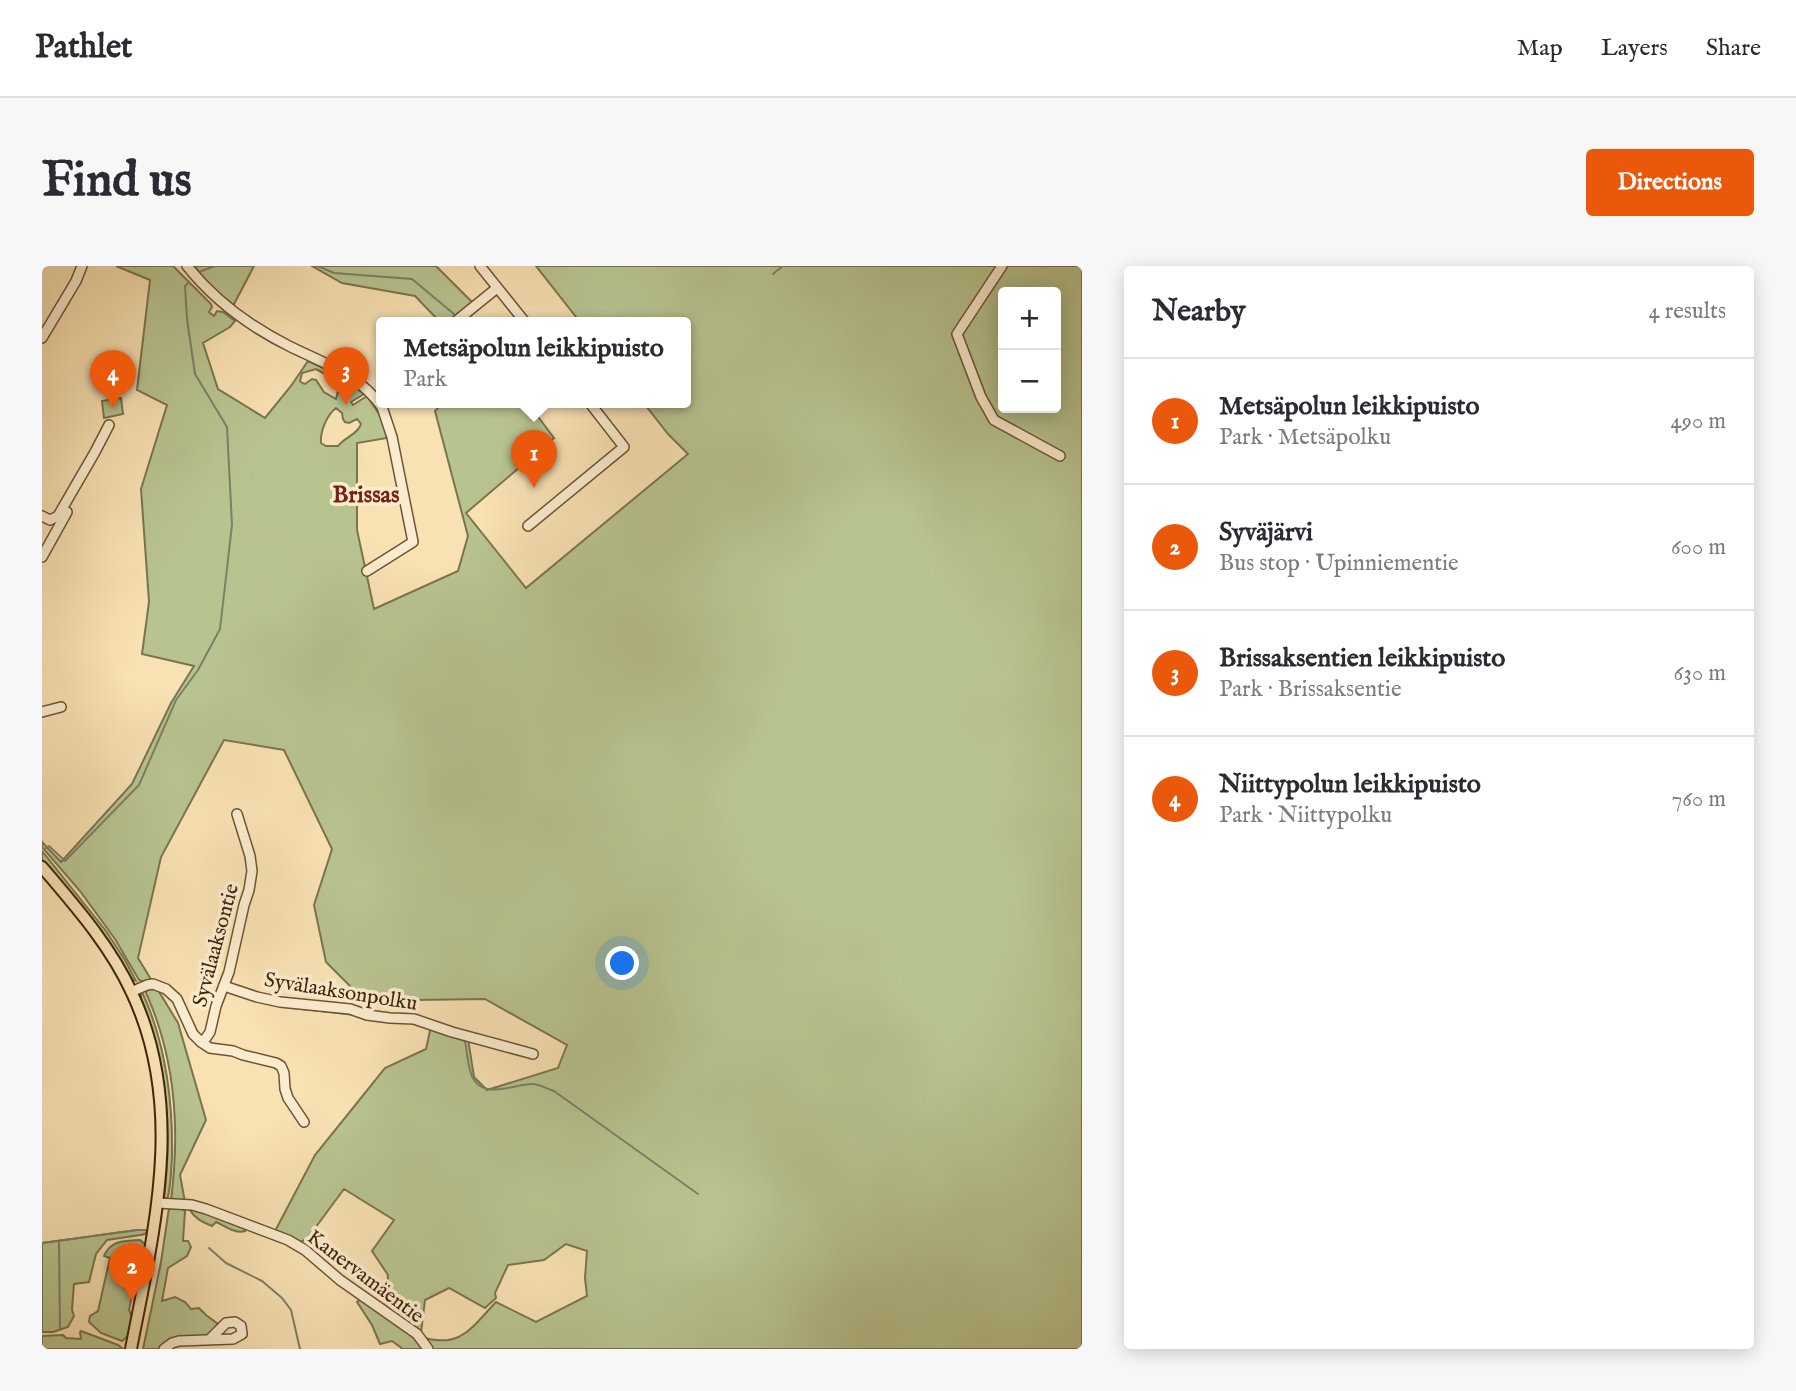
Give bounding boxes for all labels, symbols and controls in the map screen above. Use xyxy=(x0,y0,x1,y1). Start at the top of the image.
text: Pathlet xyxy=(35,27,132,69)
text: Map xyxy=(1517,33,1563,64)
text: Layers xyxy=(1601,33,1668,64)
text: Share xyxy=(1706,33,1761,64)
button: Directions xyxy=(1586,149,1754,216)
text: Find us xyxy=(42,151,192,213)
map controls xyxy=(998,287,1061,413)
button: + xyxy=(998,287,1061,350)
text: Nearby xyxy=(1152,293,1245,331)
text: 4 results xyxy=(1648,297,1726,326)
popup xyxy=(376,317,691,408)
text: Metsäpolun leikkipuisto xyxy=(403,332,664,365)
pin: 3 xyxy=(323,347,369,405)
pin: 4 xyxy=(90,350,136,408)
button: − xyxy=(998,350,1061,413)
text: Park xyxy=(403,365,447,394)
text: Metsäpolun leikkipuisto xyxy=(1219,390,1479,423)
text: 1 xyxy=(1171,407,1179,436)
text: 490 m xyxy=(1671,407,1726,436)
text: Park · Metsäpolku xyxy=(1219,423,1391,452)
pin: 1 xyxy=(511,430,557,488)
district label: Brissas xyxy=(333,480,400,511)
text: Syväjärvi xyxy=(1219,516,1313,549)
text: 2 xyxy=(1170,533,1180,562)
text: 600 m xyxy=(1671,533,1726,562)
text: Bus stop · Upinniementie xyxy=(1219,549,1459,578)
text: Brissaksentien leikkipuisto xyxy=(1219,642,1505,675)
text: 3 xyxy=(1171,659,1179,688)
text: 630 m xyxy=(1674,659,1726,688)
text: Park · Brissaksentie xyxy=(1219,675,1401,704)
text: Niittypolun leikkipuisto xyxy=(1219,768,1481,801)
text: 4 xyxy=(1169,785,1181,814)
text: 760 m xyxy=(1671,785,1726,814)
text: Park · Niittypolku xyxy=(1219,801,1392,830)
street label: Syvälaaksontie xyxy=(187,880,246,1010)
your location xyxy=(605,946,639,980)
street label: Syvälaaksonpolku xyxy=(262,967,419,1018)
street label: Kanervamäentie xyxy=(301,1224,429,1330)
pin: 2 xyxy=(109,1243,155,1301)

